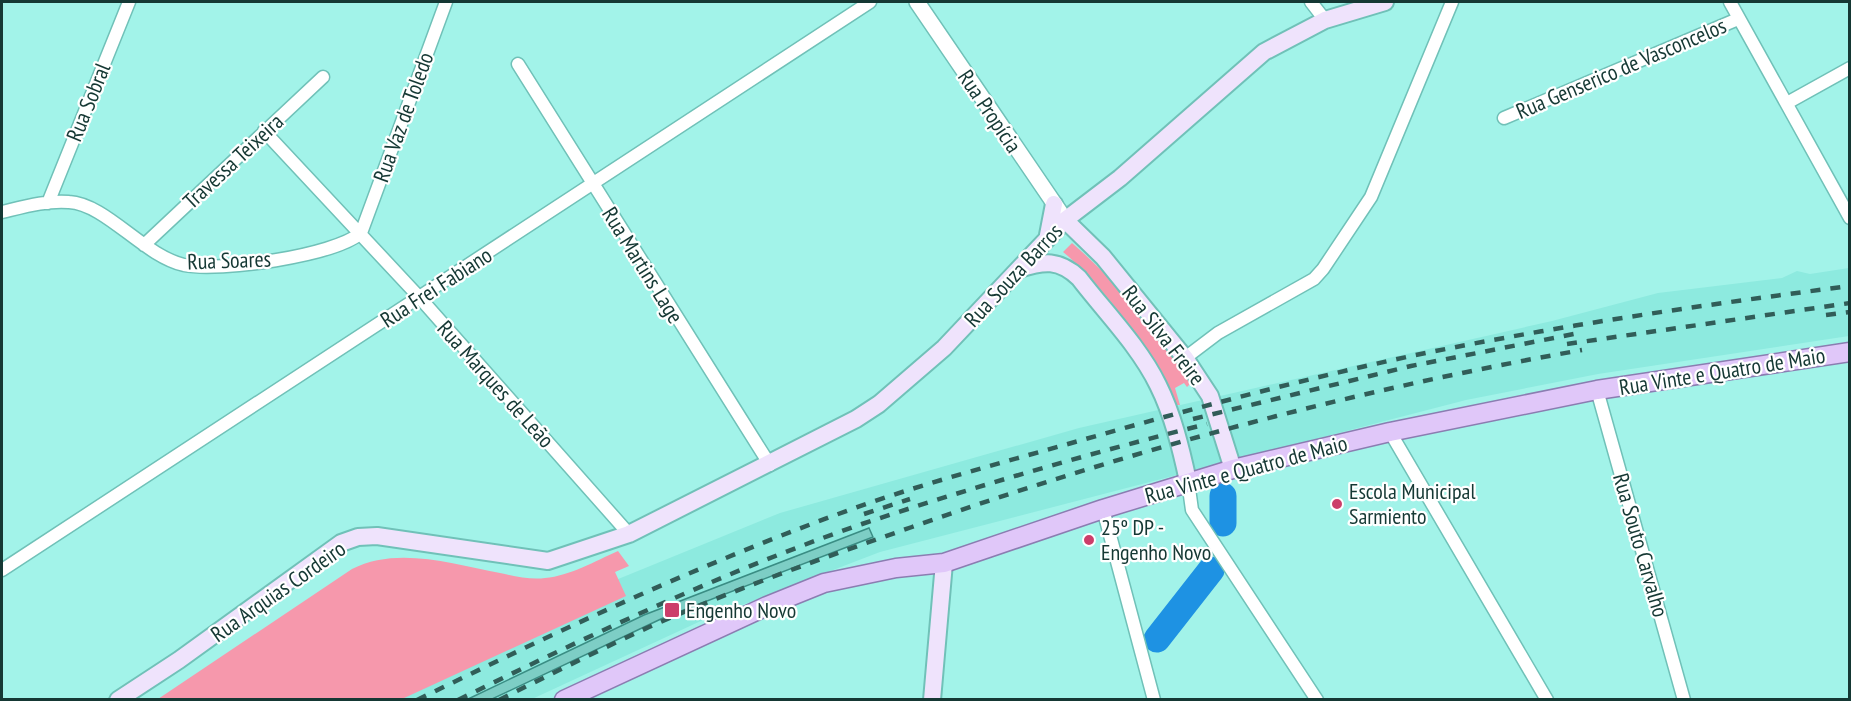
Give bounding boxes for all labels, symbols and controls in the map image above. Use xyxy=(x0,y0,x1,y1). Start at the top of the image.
street label: Rua Genserico de Vasconcelos xyxy=(1512,11,1730,125)
street label: Rua Vaz de Toledo xyxy=(367,48,439,186)
street label: Rua Sobral xyxy=(60,58,117,145)
street label: Rua Propícia xyxy=(952,64,1028,158)
street label: Travessa Teixeira xyxy=(177,107,289,215)
street label: Rua Martins Lage xyxy=(596,202,690,328)
street label: Rua Souza Barros xyxy=(958,217,1068,333)
street label: Rua Frei Fabiano xyxy=(375,241,497,333)
street label: Rua Soares xyxy=(187,245,271,275)
street label: Rua Silva Freire xyxy=(1116,280,1212,390)
street label: Rua Marques de Leão xyxy=(432,315,560,453)
street label: Rua Vinte e Quatro de Maio xyxy=(1617,341,1827,401)
street label: Rua Vinte e Quatro de Maio xyxy=(1142,429,1350,509)
street label: Rua Souto Carvalho xyxy=(1607,470,1675,620)
place label: Escola Municipal Sarmiento xyxy=(1349,477,1476,530)
marker: Escola Municipal Sarmiento xyxy=(1330,497,1344,511)
place label: 25º DP - Engenho Novo xyxy=(1101,513,1211,566)
marker: 25º DP - Engenho Novo xyxy=(1082,533,1096,547)
street label: Rua Arquias Cordeiro xyxy=(205,534,351,648)
place label: Engenho Novo xyxy=(686,596,796,624)
marker: Engenho Novo xyxy=(663,601,681,619)

